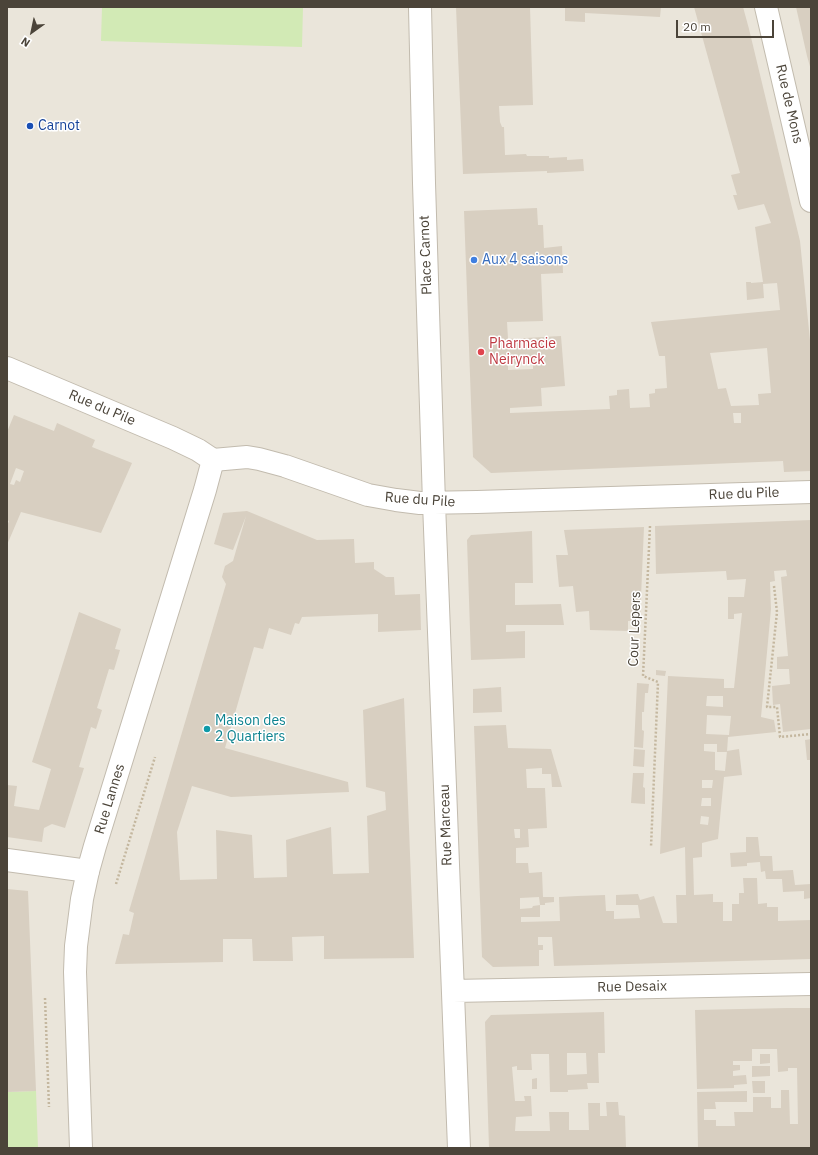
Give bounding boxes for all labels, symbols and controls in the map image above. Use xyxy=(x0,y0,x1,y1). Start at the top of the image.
north arrow xyxy=(12,12,52,52)
scale bar xyxy=(678,12,776,38)
text: 20 m xyxy=(683,19,711,34)
text: N xyxy=(18,34,33,50)
street label: Rue de Mons xyxy=(772,63,806,145)
place label: Carnot xyxy=(38,118,80,134)
marker: Carnot xyxy=(25,121,35,131)
street label: Place Carnot xyxy=(416,215,436,295)
place label: Aux 4 saisons xyxy=(482,252,568,268)
marker: Aux 4 saisons xyxy=(469,255,479,265)
place label: Pharmacie Neirynck xyxy=(489,336,556,368)
marker: Pharmacie Neirynck xyxy=(476,347,486,357)
street label: Rue du Pile xyxy=(66,386,138,430)
street label: Rue du Pile xyxy=(708,484,780,504)
street label: Rue du Pile xyxy=(384,489,456,511)
street label: Cour Lepers xyxy=(625,591,645,667)
place label: Maison des 2 Quartiers xyxy=(215,713,286,746)
marker: Maison des 2 Quartiers xyxy=(202,724,212,734)
street label: Rue Lannes xyxy=(91,762,129,836)
street label: Rue Marceau xyxy=(436,784,456,866)
street label: Rue Desaix xyxy=(597,978,667,996)

